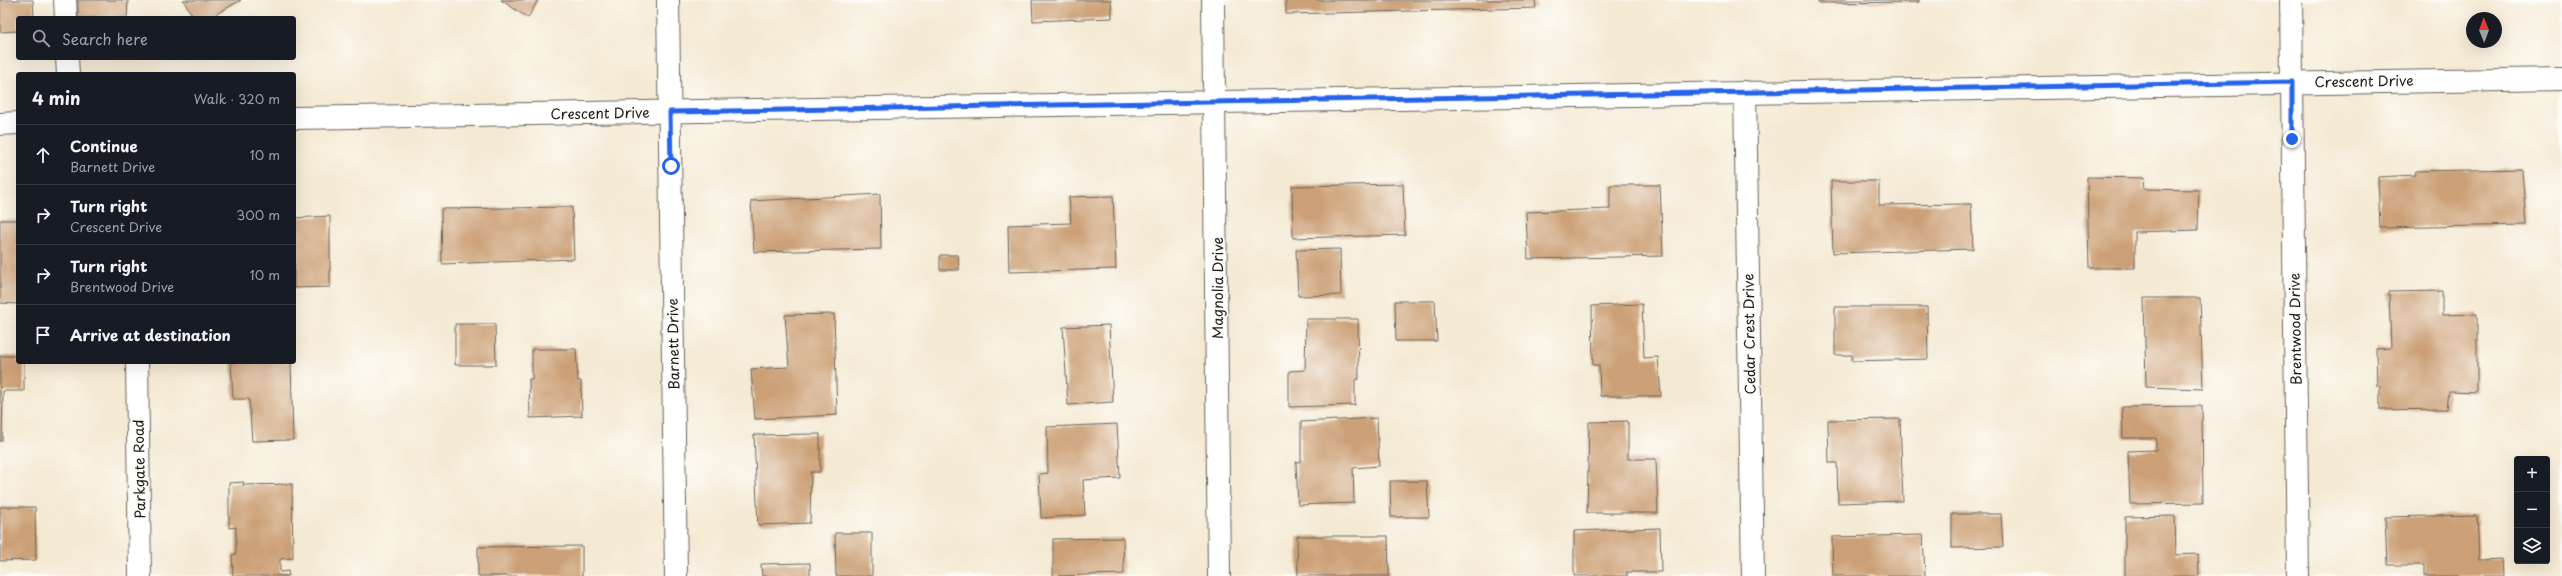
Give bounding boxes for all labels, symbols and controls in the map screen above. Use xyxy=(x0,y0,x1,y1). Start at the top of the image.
north arrow xyxy=(2466,12,2502,48)
search box xyxy=(16,16,296,60)
icon: search xyxy=(30,27,52,49)
text: Search here xyxy=(62,27,148,50)
street label: Crescent Drive xyxy=(2314,70,2414,92)
text: 4 min xyxy=(32,85,80,111)
text: Walk · 320 m xyxy=(194,89,280,108)
street label: Crescent Drive xyxy=(550,102,650,124)
route end xyxy=(2283,130,2301,148)
text: Continue xyxy=(70,134,138,157)
icon: ahead xyxy=(32,144,54,166)
text: 10 m xyxy=(250,145,280,164)
text: Barnett Drive xyxy=(70,157,155,176)
route start xyxy=(662,157,680,175)
text: Turn right xyxy=(70,194,147,217)
icon: right xyxy=(32,204,54,226)
text: 300 m xyxy=(236,205,280,224)
text: Crescent Drive xyxy=(70,217,162,236)
street label: Magnolia Drive xyxy=(1207,237,1228,339)
text: Turn right xyxy=(70,254,147,277)
icon: right xyxy=(32,264,54,286)
text: 10 m xyxy=(250,265,280,284)
street label: Cedar Crest Drive xyxy=(1737,273,1761,395)
street label: Brentwood Drive xyxy=(2284,273,2306,385)
text: Brentwood Drive xyxy=(70,277,174,296)
street label: Barnett Drive xyxy=(662,298,684,390)
text: Arrive at destination xyxy=(70,323,231,346)
icon: arrive xyxy=(32,324,54,346)
street label: Parkgate Road xyxy=(128,419,150,519)
map controls xyxy=(2514,456,2550,564)
button: + xyxy=(2514,456,2550,492)
button: − xyxy=(2514,492,2550,528)
button: layers xyxy=(2514,528,2550,564)

